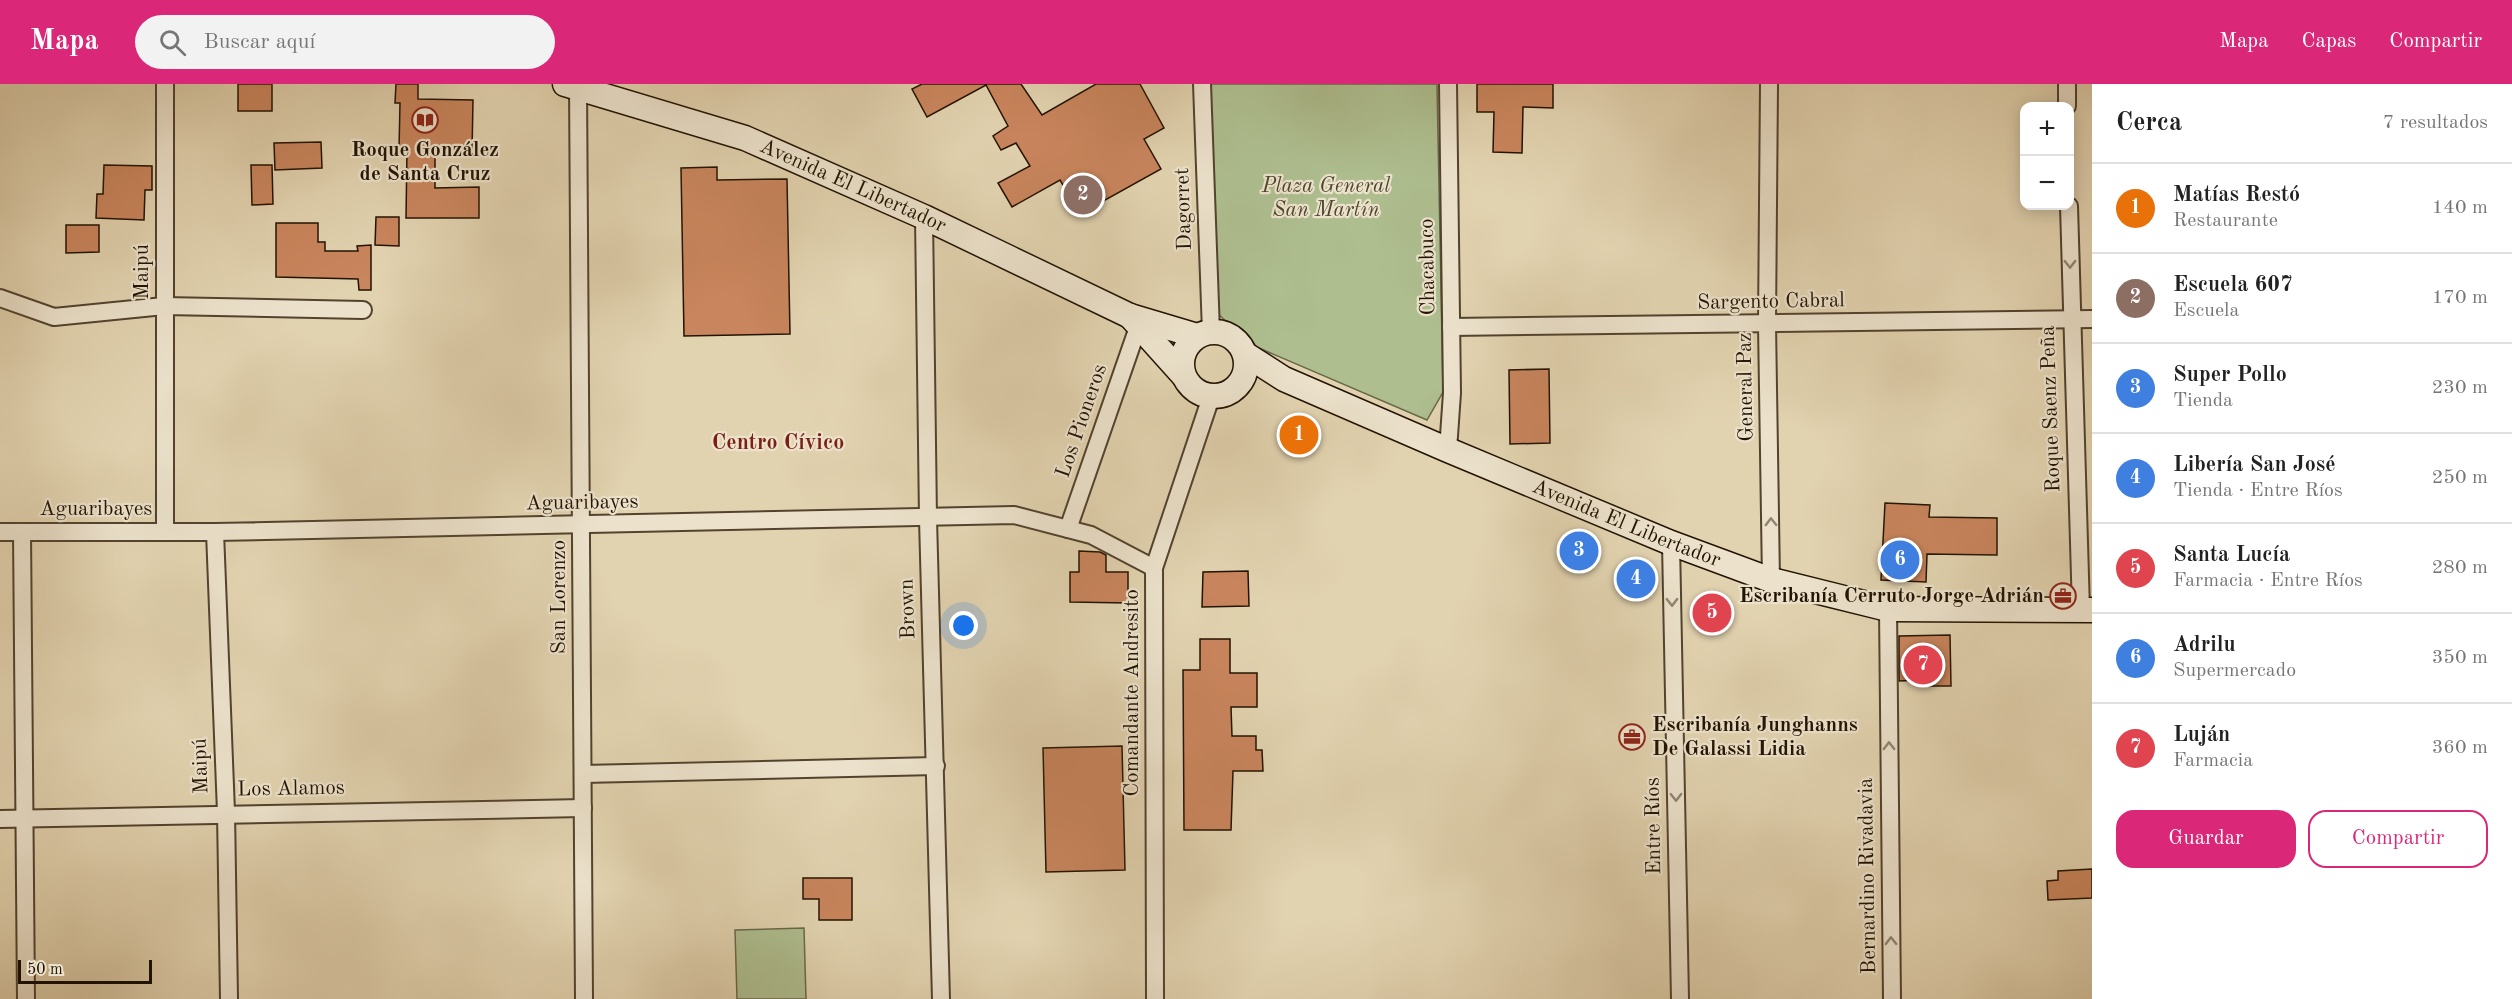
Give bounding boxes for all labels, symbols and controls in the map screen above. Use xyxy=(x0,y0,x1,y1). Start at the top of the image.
search box xyxy=(135,15,555,69)
icon: search xyxy=(156,26,189,59)
text: Mapa xyxy=(30,28,99,56)
text: Buscar aquí xyxy=(204,31,315,53)
text: Mapa xyxy=(2219,31,2269,52)
text: Capas xyxy=(2302,31,2356,52)
text: Compartir xyxy=(2389,31,2482,52)
map controls xyxy=(2020,102,2074,210)
button: + xyxy=(2020,102,2074,156)
library icon: Roque González de Santa Cruz xyxy=(410,105,440,135)
text: Cerca xyxy=(2116,110,2182,136)
text: 7 resultados xyxy=(2383,113,2488,133)
street label: Avenida El Libertador xyxy=(757,135,950,237)
place label: Roque González de Santa Cruz xyxy=(351,140,499,185)
button: − xyxy=(2020,156,2074,210)
street label: Dagorret xyxy=(1172,167,1196,251)
pin: 2 xyxy=(1064,172,1102,218)
park label: Plaza General San Martín xyxy=(1261,176,1390,221)
text: Matías Restó xyxy=(2173,184,2300,206)
text: 1 xyxy=(2130,198,2141,218)
text: 140 m xyxy=(2432,198,2488,218)
text: Restaurante xyxy=(2173,211,2278,231)
street label: Chacabuco xyxy=(1417,218,1439,316)
street label: Maipú xyxy=(132,244,153,300)
one-way arrow xyxy=(2064,259,2076,268)
text: Escuela 607 xyxy=(2173,274,2293,296)
text: 2 xyxy=(2130,288,2141,308)
text: 170 m xyxy=(2432,288,2488,308)
street label: Sargento Cabral xyxy=(1697,290,1845,314)
text: Escuela xyxy=(2173,301,2239,321)
street label: Roque Saenz Peña xyxy=(2038,325,2064,493)
street label: General Paz xyxy=(1735,332,1757,442)
street label: Los Pioneros xyxy=(1053,361,1111,481)
text: Super Pollo xyxy=(2173,364,2287,386)
text: 3 xyxy=(2130,378,2141,398)
text: 230 m xyxy=(2432,378,2488,398)
text: Tienda xyxy=(2173,391,2233,411)
pin: 1 xyxy=(1280,412,1318,458)
district label: Centro Cívico xyxy=(712,432,844,454)
text: Libería San José xyxy=(2173,454,2336,476)
text: 4 xyxy=(2130,468,2141,488)
text: 250 m xyxy=(2432,468,2488,488)
street label: Avenida El Libertador xyxy=(1529,476,1724,571)
text: Tienda · Entre Ríos xyxy=(2173,481,2343,501)
street label: Aguaribayes xyxy=(525,492,639,514)
street label: Aguaribayes xyxy=(40,499,152,520)
one-way arrow xyxy=(1764,517,1777,526)
pin: 3 xyxy=(1560,528,1598,574)
pin: 6 xyxy=(1880,538,1920,582)
street label: San Lorenzo xyxy=(549,540,570,654)
text: Santa Lucía xyxy=(2173,544,2290,566)
pin: 4 xyxy=(1616,556,1656,602)
text: 5 xyxy=(2130,558,2141,578)
text: 280 m xyxy=(2432,558,2488,578)
text: Farmacia · Entre Ríos xyxy=(2173,571,2363,591)
street label: Brown xyxy=(896,578,920,640)
office icon: Escribanía Cerruto Jorge Adrián xyxy=(2048,581,2078,611)
place label: Escribanía Cerruto Jorge Adrián xyxy=(1739,586,2044,607)
street label: Comandante Andresito xyxy=(1122,589,1143,797)
pin: 5 xyxy=(1692,590,1732,636)
one-way arrow xyxy=(1666,597,1679,606)
your location xyxy=(949,611,978,640)
text: Adrilu xyxy=(2173,634,2236,656)
pin: 7 xyxy=(1904,642,1942,688)
text: 6 xyxy=(2130,648,2141,668)
text: 350 m xyxy=(2432,648,2488,668)
text: Supermercado xyxy=(2173,661,2296,681)
place label: Escribanía Junghanns De Galassi Lidia xyxy=(1652,715,1858,760)
office icon: Escribanía Junghanns De Galassi Lidia xyxy=(1617,722,1647,752)
text: Luján xyxy=(2173,724,2230,746)
street label: Maipú xyxy=(190,738,212,794)
text: 7 xyxy=(2130,738,2141,758)
text: 360 m xyxy=(2432,738,2488,758)
one-way arrow xyxy=(1883,741,1895,750)
text: Farmacia xyxy=(2173,751,2253,771)
street label: Entre Ríos xyxy=(1643,777,1665,875)
street label: Bernardino Rivadavia xyxy=(1856,777,1880,975)
street label: Los Alamos xyxy=(237,778,345,800)
one-way arrow xyxy=(1670,792,1682,801)
button: Guardar xyxy=(2116,810,2296,868)
button: Compartir xyxy=(2308,810,2488,868)
one-way arrow xyxy=(1885,936,1898,945)
scale bar xyxy=(18,957,152,984)
text: 50 m xyxy=(27,962,63,978)

